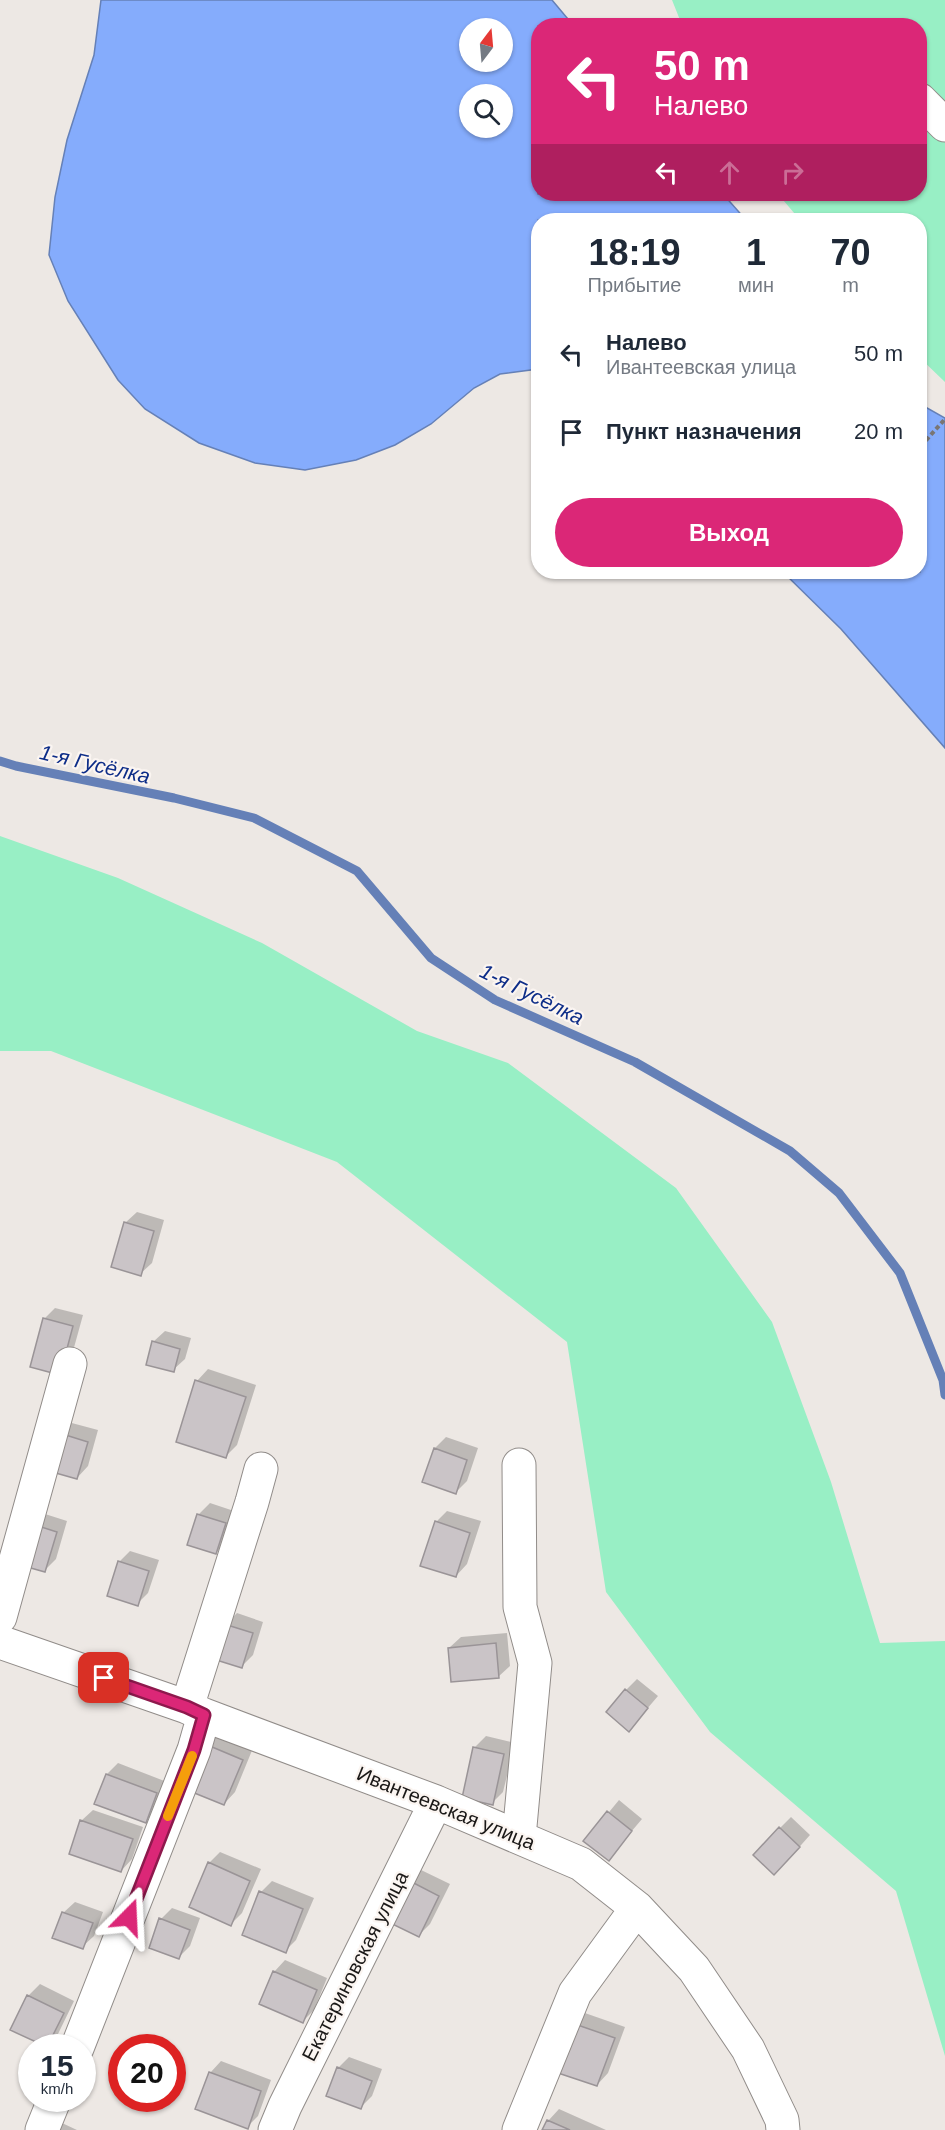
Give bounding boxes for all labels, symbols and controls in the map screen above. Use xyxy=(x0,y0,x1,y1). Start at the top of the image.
north arrow xyxy=(459,18,513,72)
map controls xyxy=(459,18,513,138)
icon: left xyxy=(555,42,633,120)
text: 50 m xyxy=(654,42,750,89)
button: search xyxy=(459,84,513,138)
text: Налево xyxy=(654,91,748,121)
icon: left xyxy=(650,156,683,189)
icon: ahead xyxy=(713,156,746,189)
icon: right xyxy=(776,156,809,189)
text: 18:19 xyxy=(588,232,681,273)
text: 1 xyxy=(746,232,766,273)
text: 70 xyxy=(830,232,870,273)
text: Прибытие xyxy=(588,274,681,296)
text: мин xyxy=(738,274,774,296)
text: m xyxy=(842,274,859,296)
text: Налево xyxy=(606,330,687,355)
icon: left xyxy=(555,338,588,371)
text: 50 m xyxy=(854,341,903,366)
text: Ивантеевская улица xyxy=(606,356,796,378)
icon: arrive xyxy=(555,416,588,449)
text: Пункт назначения xyxy=(606,419,802,444)
text: 20 m xyxy=(854,419,903,444)
button: Выход xyxy=(555,498,903,567)
water label: 1-я Гусёлка xyxy=(38,740,152,788)
water label: 1-я Гусёлка xyxy=(476,959,588,1029)
pin xyxy=(78,1652,129,1703)
icon: arrive xyxy=(87,1661,120,1694)
street label: Ивантеевская улица xyxy=(354,1762,539,1854)
street label: Екатериновская улица xyxy=(298,1867,413,2064)
position arrow xyxy=(97,1885,161,1949)
speed limit sign: 20 xyxy=(108,2034,186,2112)
text: 15 xyxy=(40,2049,74,2082)
text: km/h xyxy=(41,2080,73,2097)

